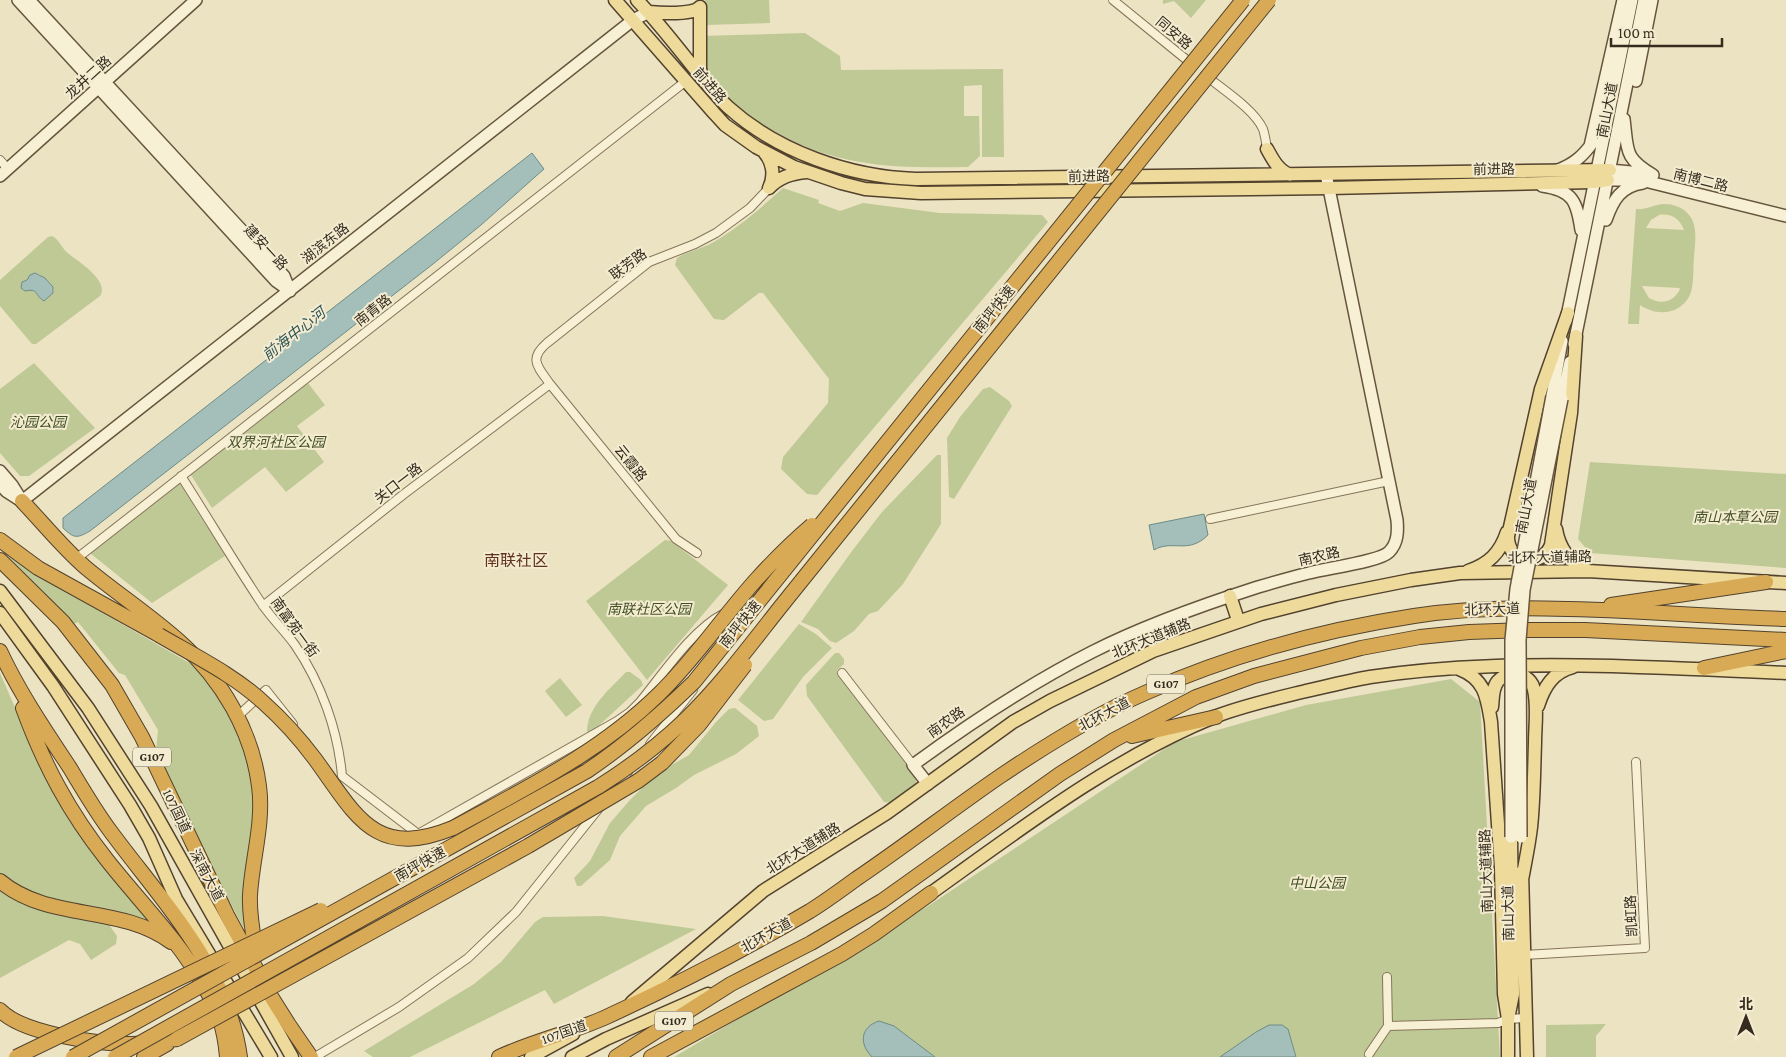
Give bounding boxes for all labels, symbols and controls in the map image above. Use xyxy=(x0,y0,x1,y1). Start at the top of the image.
street label: 同安路 xyxy=(1153,13,1195,53)
scale bar xyxy=(1611,15,1722,47)
text: 100 m xyxy=(1618,25,1655,41)
street label: 龙井二路 xyxy=(62,52,114,102)
street label: 前进路 xyxy=(690,64,730,106)
street label: 南山大道 xyxy=(1594,81,1620,139)
street label: 前进路 xyxy=(1473,161,1515,177)
street label: 南博二路 xyxy=(1672,165,1730,195)
street label: 前进路 xyxy=(1068,168,1110,184)
street label: 湖滨东路 xyxy=(298,219,352,267)
street label: 建安一路 xyxy=(241,221,291,273)
street label: 联芳路 xyxy=(606,245,650,283)
street label: 南坪快速 xyxy=(970,282,1018,336)
street label: 南青路 xyxy=(352,291,394,329)
water label: 前海中心河 xyxy=(260,303,331,363)
park label: 沁园公园 xyxy=(10,414,68,430)
park label: 双界河社区公园 xyxy=(227,434,327,450)
street label: 云霞路 xyxy=(612,442,650,484)
street label: 关口一路 xyxy=(371,459,425,507)
street label: 南山大道 xyxy=(1513,477,1539,535)
park label: 南山本草公园 xyxy=(1693,509,1779,525)
street label: 南农路 xyxy=(1297,543,1341,569)
street label: 北环大道辅路 xyxy=(1508,548,1592,566)
district label: 南联社区 xyxy=(484,552,548,569)
street label: 南富苑一街 xyxy=(268,594,322,660)
street label: 南坪快速 xyxy=(716,597,764,651)
street label: 北环大道 xyxy=(1464,600,1520,618)
park label: 南联社区公园 xyxy=(607,601,693,617)
street label: 北环大道辅路 xyxy=(1109,615,1193,661)
road number: G107 xyxy=(1147,674,1185,694)
street label: 北环大道 xyxy=(1076,694,1132,734)
street label: 南农路 xyxy=(924,703,968,741)
road number: G107 xyxy=(133,748,171,766)
street label: 107国道 xyxy=(160,786,194,836)
street label: 北环大道辅路 xyxy=(763,819,843,877)
street label: 南山大道辅路 xyxy=(1477,829,1495,913)
street label: 南坪快速 xyxy=(392,843,448,885)
street label: 深南大道 xyxy=(187,847,227,903)
park label: 中山公园 xyxy=(1289,875,1347,891)
street label: 南山大道 xyxy=(1500,885,1516,941)
street label: 凯虹路 xyxy=(1622,895,1640,937)
street label: 北环大道 xyxy=(738,914,794,956)
north arrow xyxy=(1721,992,1771,1042)
text: 北 xyxy=(1739,996,1753,1012)
road number: G107 xyxy=(655,1011,693,1030)
street label: 107国道 xyxy=(539,1017,589,1047)

